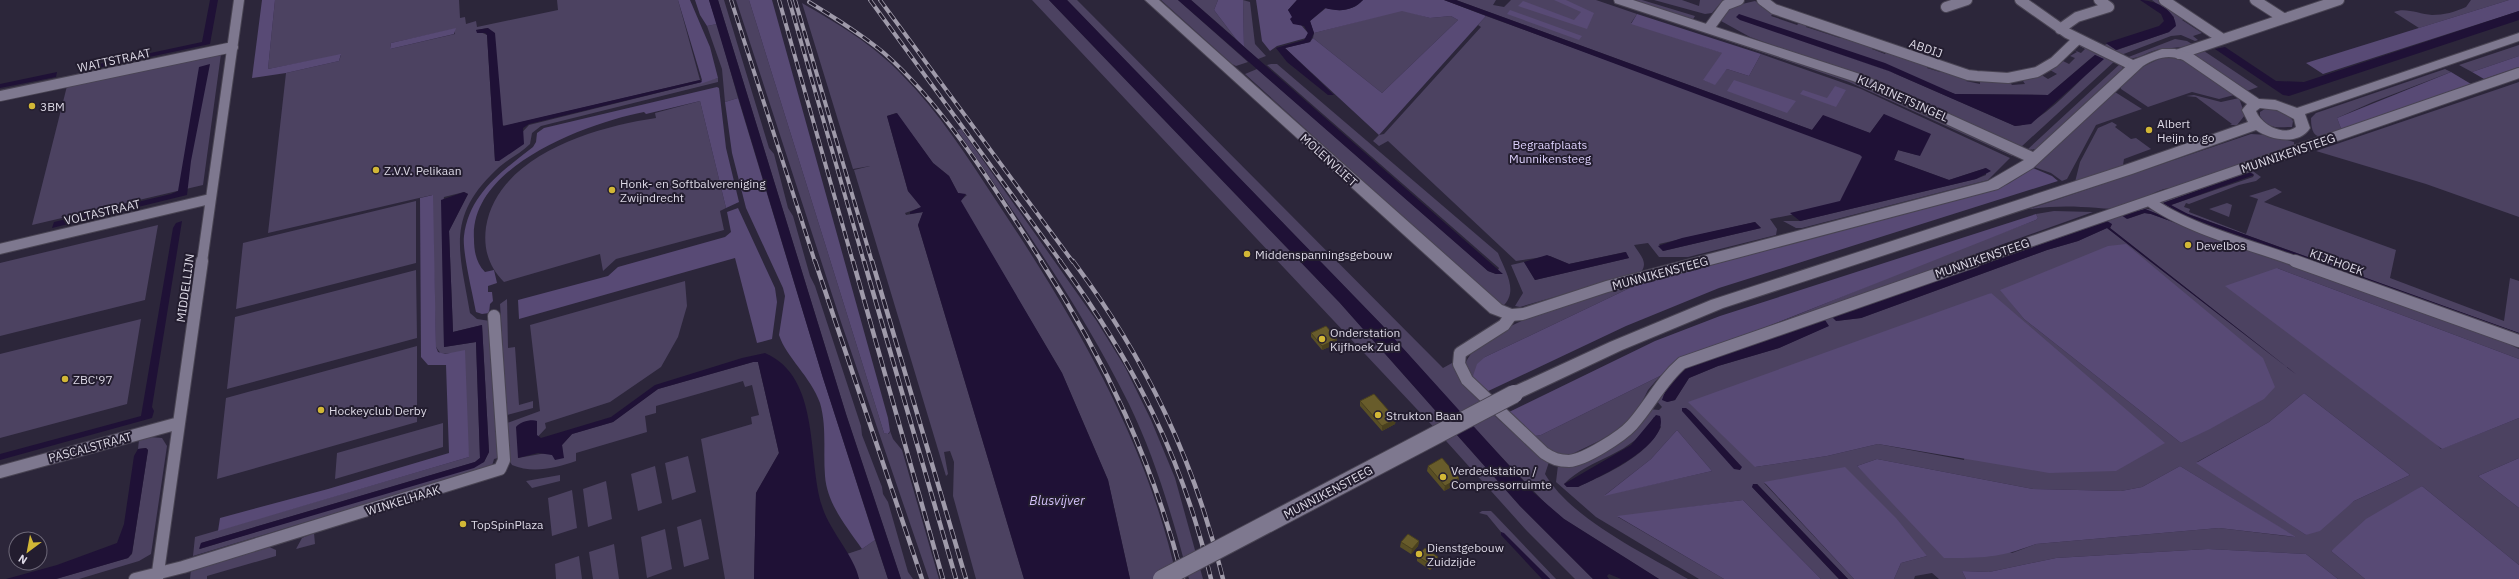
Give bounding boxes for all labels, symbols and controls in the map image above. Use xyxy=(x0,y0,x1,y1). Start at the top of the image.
street label: ABDIJ xyxy=(1907,35,1945,61)
street label: WATTSTRAAT xyxy=(76,45,152,75)
street label: KLARINETSINGEL xyxy=(1855,71,1951,125)
place label: 3BM xyxy=(40,99,65,114)
marker: 3BM xyxy=(27,101,37,111)
place label: Albert Heijn to go xyxy=(2157,116,2215,145)
marker: Albert Heijn to go xyxy=(2144,125,2154,135)
street label: MOLENVLIET xyxy=(1297,130,1361,190)
street label: MUNNIKENSTEEG xyxy=(2239,130,2337,176)
park label: Begraafplaats Munnikensteeg xyxy=(1509,137,1592,166)
place label: Z.V.V. Pelikaan xyxy=(384,163,461,178)
marker: Z.V.V. Pelikaan xyxy=(371,165,381,175)
place label: Honk- en Softbalvereniging Zwijndrecht xyxy=(620,176,766,205)
marker: Honk- en Softbalvereniging Zwijndrecht xyxy=(607,185,617,195)
street label: VOLTASTRAAT xyxy=(62,196,142,228)
street label: MUNNIKENSTEEG xyxy=(1933,235,2031,281)
place label: Develbos xyxy=(2196,238,2246,253)
marker: Develbos xyxy=(2183,240,2193,250)
street label: KIJFHOEK xyxy=(2308,245,2367,279)
place label: Middenspanningsgebouw xyxy=(1255,247,1392,262)
marker: Middenspanningsgebouw xyxy=(1242,249,1252,259)
street label: MIDDELLIJN xyxy=(173,253,197,323)
street label: MUNNIKENSTEEG xyxy=(1610,253,1710,293)
place label: Onderstation Kijfhoek Zuid xyxy=(1330,325,1400,354)
marker: Onderstation Kijfhoek Zuid xyxy=(1317,334,1327,344)
place label: ZBC'97 xyxy=(73,372,113,387)
marker: ZBC'97 xyxy=(60,374,70,384)
place label: Hockeyclub Derby xyxy=(329,403,427,418)
marker: Hockeyclub Derby xyxy=(316,405,326,415)
place label: Strukton Baan xyxy=(1386,408,1463,423)
marker: Strukton Baan xyxy=(1373,410,1383,420)
street label: PASCALSTRAAT xyxy=(47,429,133,465)
street label: MUNNIKENSTEEG xyxy=(1281,462,1375,522)
place label: Verdeelstation / Compressorruimte xyxy=(1451,463,1552,492)
marker: Verdeelstation / Compressorruimte xyxy=(1438,472,1448,482)
street label: WINKELHAAK xyxy=(364,482,442,518)
water label: Blusvijver xyxy=(1029,492,1086,509)
place label: TopSpinPlaza xyxy=(471,517,544,532)
marker: TopSpinPlaza xyxy=(458,519,468,529)
north arrow xyxy=(8,531,48,571)
place label: Dienstgebouw Zuidzijde xyxy=(1427,540,1504,569)
marker: Dienstgebouw Zuidzijde xyxy=(1414,549,1424,559)
text: N xyxy=(16,551,30,568)

